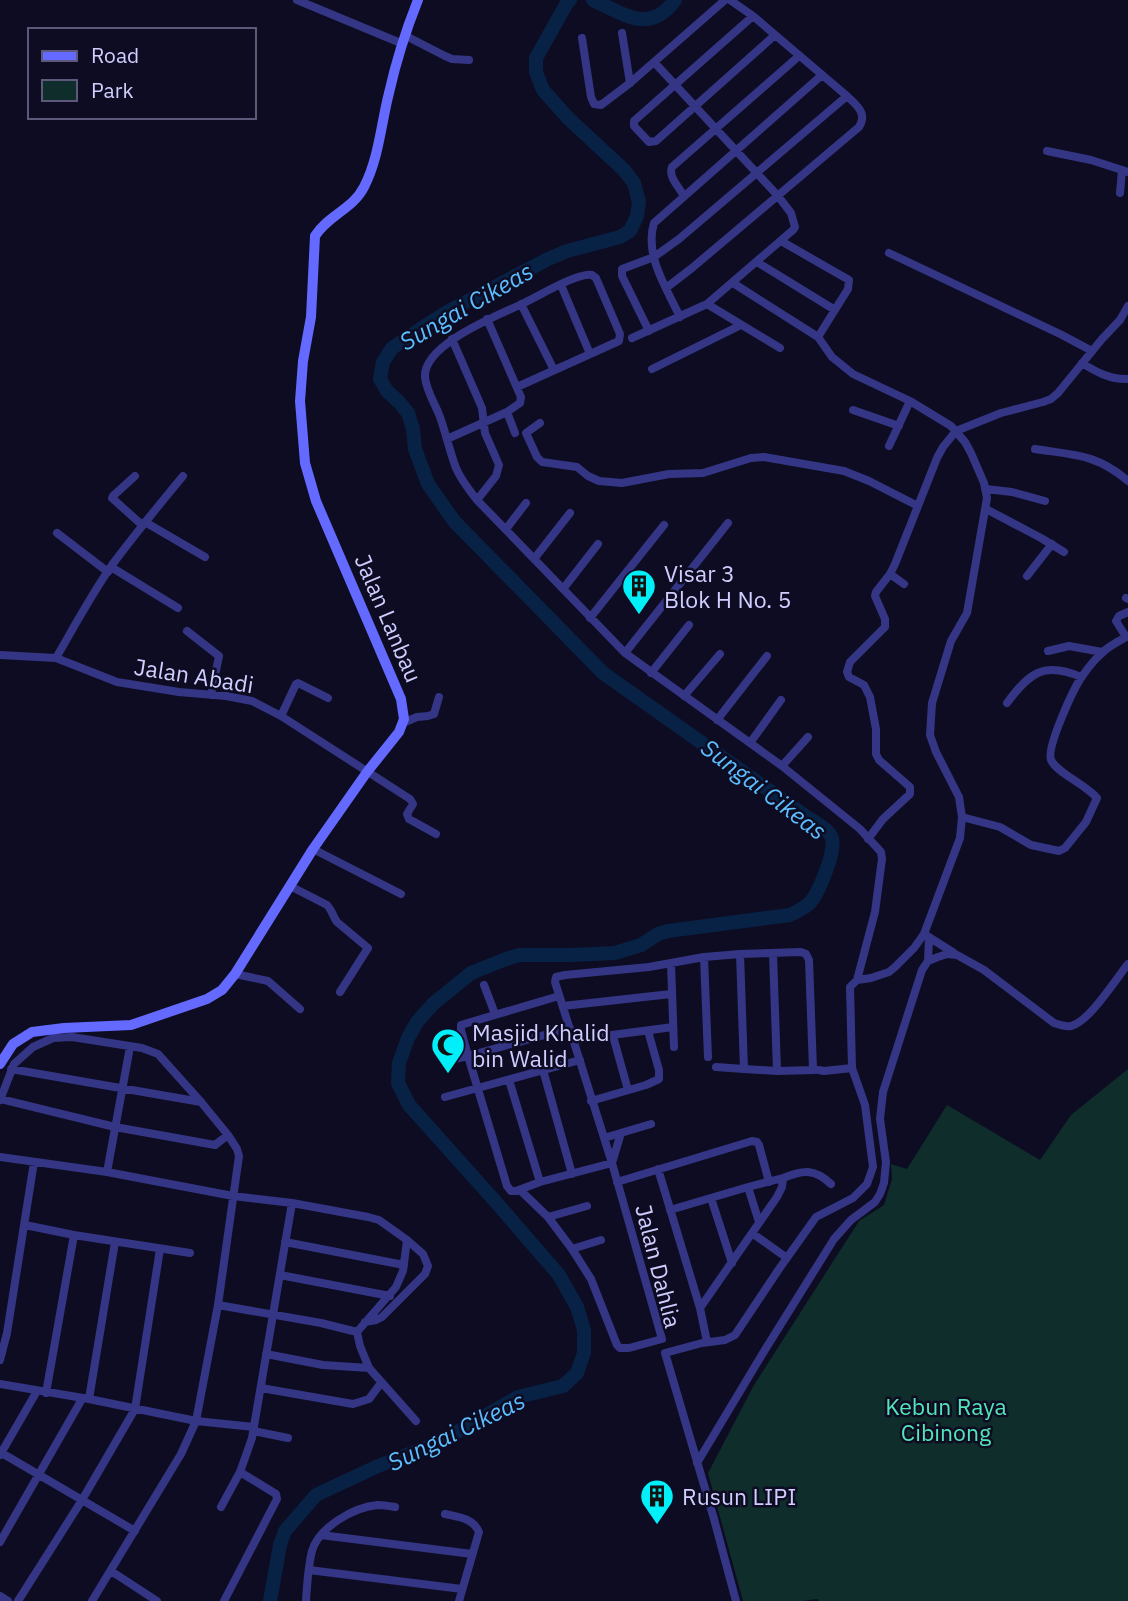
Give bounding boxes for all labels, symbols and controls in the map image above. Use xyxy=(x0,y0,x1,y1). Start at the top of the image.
legend xyxy=(28,28,256,119)
text: Road xyxy=(91,41,139,69)
text: Park xyxy=(91,76,134,104)
water label: Sungai Cikeas xyxy=(393,255,539,357)
street label: Jalan Lanbau xyxy=(349,549,429,687)
place label: Visar 3 Blok H No. 5 xyxy=(664,558,792,614)
building icon: Visar 3 Blok H No. 5 xyxy=(620,567,658,616)
street label: Jalan Abadi xyxy=(132,651,256,699)
water label: Sungai Cikeas xyxy=(695,731,833,847)
place label: Masjid Khalid bin Walid xyxy=(472,1017,610,1073)
mosque icon: Masjid Khalid bin Walid xyxy=(429,1026,467,1075)
street label: Jalan Dahlia xyxy=(629,1201,689,1331)
water label: Sungai Cikeas xyxy=(382,1384,530,1478)
park label: Kebun Raya Cibinong xyxy=(885,1391,1007,1447)
building icon: Rusun LIPI xyxy=(638,1477,676,1526)
place label: Rusun LIPI xyxy=(682,1481,796,1511)

